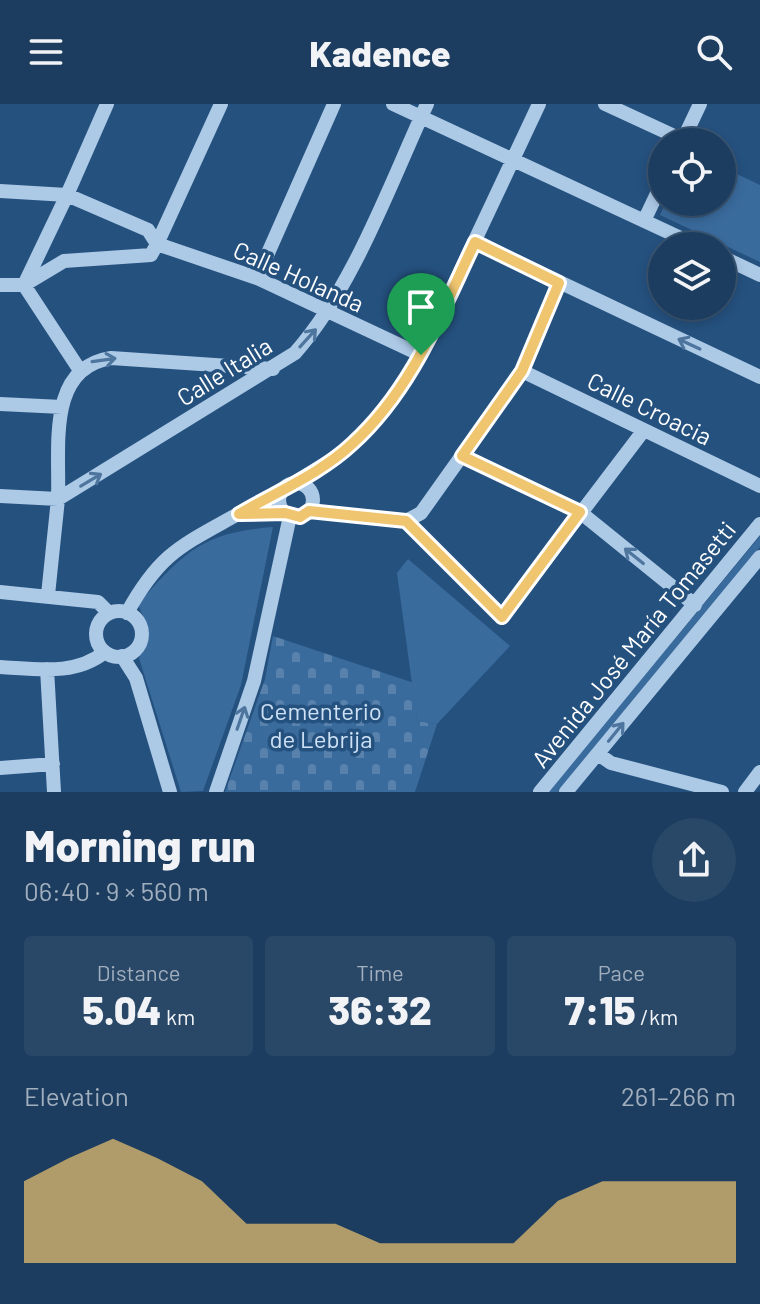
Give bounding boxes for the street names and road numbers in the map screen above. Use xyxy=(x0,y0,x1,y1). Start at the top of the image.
street label: Calle Holanda xyxy=(229,234,369,318)
street label: Calle Italia xyxy=(171,331,277,411)
street label: Calle Croacia xyxy=(583,365,717,451)
street label: Avenida José María Tomasetti xyxy=(525,515,741,773)

